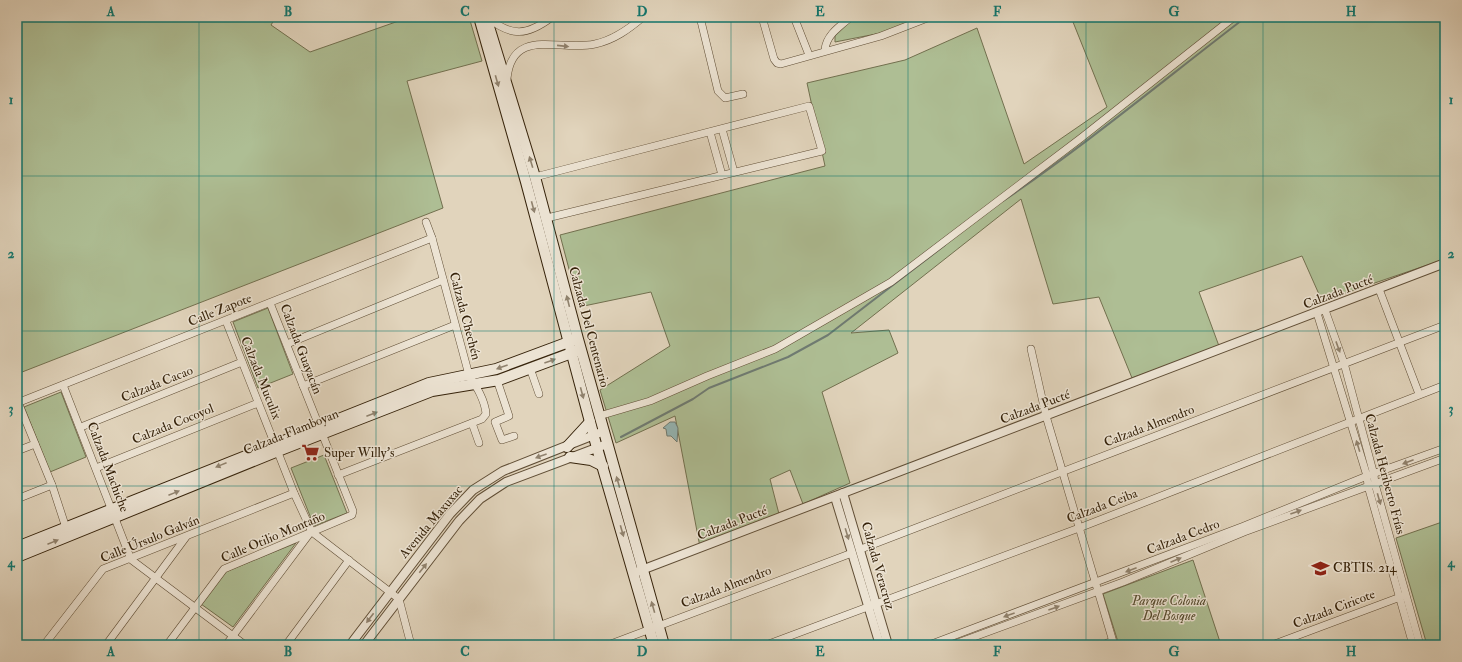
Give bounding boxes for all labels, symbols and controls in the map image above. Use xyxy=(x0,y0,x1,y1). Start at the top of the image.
text: A xyxy=(106,4,116,20)
text: B xyxy=(284,4,292,20)
text: C xyxy=(460,4,470,20)
text: D xyxy=(637,4,648,20)
text: E xyxy=(815,4,825,20)
text: F xyxy=(993,4,1002,20)
text: G xyxy=(1169,4,1180,20)
text: H xyxy=(1346,4,1357,20)
one-way arrow xyxy=(557,42,569,49)
one-way arrow xyxy=(495,75,501,88)
text: 1 xyxy=(9,92,14,108)
text: 1 xyxy=(1449,92,1454,108)
one-way arrow xyxy=(528,155,534,167)
one-way arrow xyxy=(530,201,536,213)
text: 2 xyxy=(8,246,15,262)
text: 2 xyxy=(1448,246,1455,262)
street label: Calzada Del Centenario xyxy=(565,265,613,389)
street label: Calzada Chechén xyxy=(446,270,484,362)
street label: Calzada Pucté xyxy=(1301,271,1376,313)
street label: Calle Zapote xyxy=(186,290,255,331)
one-way arrow xyxy=(565,295,571,307)
street label: Calzada Guayacán xyxy=(275,302,326,397)
street label: Calzada Muculix xyxy=(237,334,285,422)
one-way arrow xyxy=(1335,341,1341,353)
one-way arrow xyxy=(544,358,556,364)
street label: Calzada Cacao xyxy=(119,362,195,406)
one-way arrow xyxy=(495,364,507,370)
one-way arrow xyxy=(580,386,586,399)
street label: Calzada Pucté xyxy=(998,386,1073,428)
street label: Calzada Cocoyol xyxy=(130,400,217,449)
text: 3 xyxy=(9,401,14,417)
street label: Calzada Almendro xyxy=(1102,401,1196,451)
text: 3 xyxy=(1449,401,1454,417)
street label: Calzada Flamboyan xyxy=(241,405,342,459)
one-way arrow xyxy=(367,410,379,416)
street label: Calzada Heriberto Frías xyxy=(1361,412,1409,537)
street label: Calzada Machiche xyxy=(83,420,133,515)
one-way arrow xyxy=(1355,439,1361,451)
supermarket icon: Super Willy's xyxy=(301,443,321,463)
place label: Super Willy's xyxy=(324,445,395,462)
one-way arrow xyxy=(535,454,547,460)
one-way arrow xyxy=(1402,459,1414,465)
one-way arrow xyxy=(216,462,227,468)
one-way arrow xyxy=(615,476,621,488)
street label: Avenida Maxuxac xyxy=(395,482,466,562)
street label: Calzada Ceiba xyxy=(1064,485,1140,527)
one-way arrow xyxy=(168,490,180,496)
one-way arrow xyxy=(1376,493,1382,505)
street label: Calzada Pucté xyxy=(695,502,770,544)
street label: Calle Otilio Montaño xyxy=(219,508,327,566)
one-way arrow xyxy=(1291,509,1303,515)
street label: Calle Úrsulo Galván xyxy=(98,511,202,566)
street label: Calzada Cedro xyxy=(1144,516,1222,558)
street label: Calzada Veracruz xyxy=(858,520,898,613)
one-way arrow xyxy=(619,525,625,537)
one-way arrow xyxy=(844,528,850,540)
one-way arrow xyxy=(48,539,60,545)
text: 4 xyxy=(6,555,15,571)
text: 4 xyxy=(1446,555,1455,571)
one-way arrow xyxy=(1170,557,1182,563)
school or university icon: CBTIS. 214 xyxy=(1310,558,1330,578)
place label: CBTIS. 214 xyxy=(1333,560,1398,576)
street label: Calzada Almendro xyxy=(679,562,773,612)
one-way arrow xyxy=(419,563,427,574)
one-way arrow xyxy=(1124,567,1136,573)
street label: Calzada Ciricote xyxy=(1291,586,1378,632)
park label: Parque Colonia Del Bosque xyxy=(1131,593,1206,624)
one-way arrow xyxy=(650,601,656,613)
one-way arrow xyxy=(1049,604,1061,610)
one-way arrow xyxy=(366,613,374,624)
one-way arrow xyxy=(1003,613,1015,619)
text: A xyxy=(106,644,116,660)
text: B xyxy=(284,644,292,660)
text: C xyxy=(460,644,470,660)
text: D xyxy=(637,644,648,660)
text: E xyxy=(815,644,825,660)
text: F xyxy=(993,644,1002,660)
text: G xyxy=(1169,644,1180,660)
text: H xyxy=(1346,644,1357,660)

